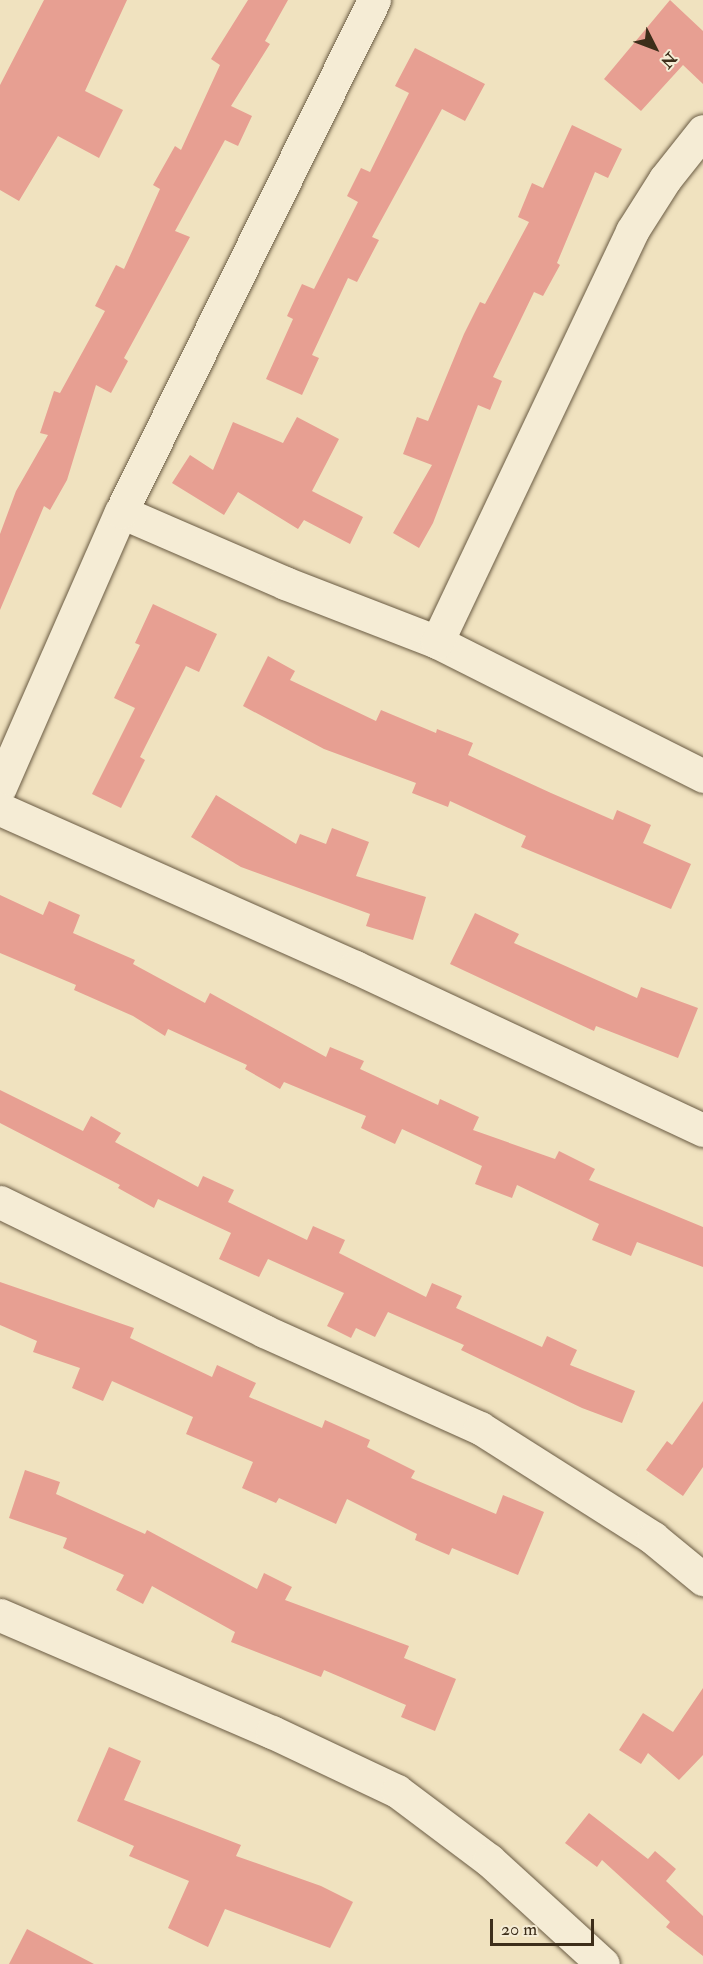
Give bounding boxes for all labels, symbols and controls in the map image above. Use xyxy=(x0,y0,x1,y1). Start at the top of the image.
north arrow xyxy=(625,18,685,78)
text: N xyxy=(656,48,681,72)
scale bar xyxy=(493,1907,596,1945)
text: 20 m xyxy=(501,1918,537,1941)

